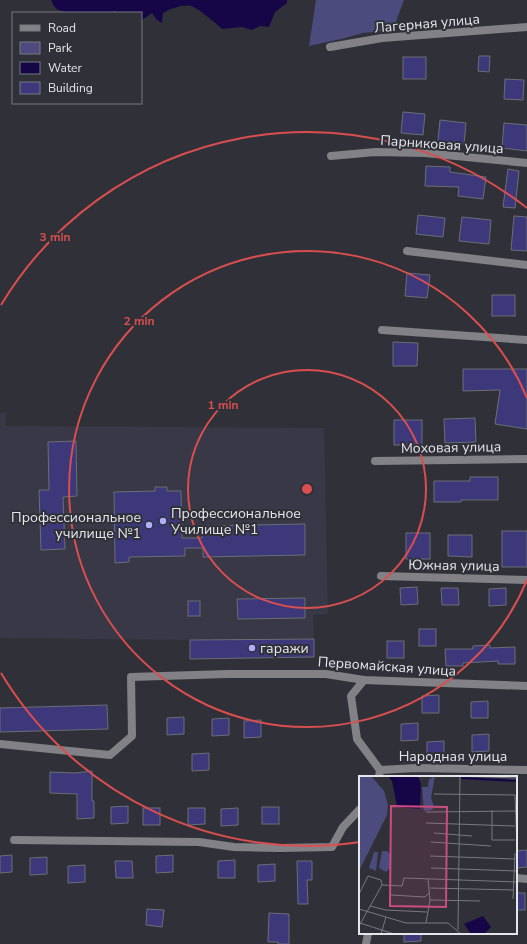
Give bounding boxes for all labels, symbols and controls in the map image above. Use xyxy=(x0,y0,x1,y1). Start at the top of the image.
street label: Лагерная улица xyxy=(373,9,481,38)
legend xyxy=(12,12,142,104)
text: Road xyxy=(48,20,76,36)
text: Park xyxy=(48,40,73,56)
text: Water xyxy=(48,60,82,76)
text: Building xyxy=(48,80,93,96)
street label: Парниковая улица xyxy=(380,131,504,158)
text: 3 min xyxy=(39,229,71,245)
text: 2 min xyxy=(123,313,155,329)
text: 1 min xyxy=(207,397,239,413)
street label: Моховая улица xyxy=(401,437,501,458)
centre of rings xyxy=(300,482,314,496)
place label: Профессиональное Училище №1 xyxy=(170,504,301,539)
place label: Профессиональное училище №1 xyxy=(11,508,141,543)
marker: Профессиональное Училище №1 xyxy=(158,516,168,526)
marker: Профессиональное училище №1 xyxy=(144,520,154,530)
street label: Южная улица xyxy=(408,555,500,576)
place label: гаражи xyxy=(260,639,309,658)
marker: гаражи xyxy=(247,643,257,653)
street label: Первомайская улица xyxy=(317,652,457,681)
street label: Народная улица xyxy=(399,747,507,766)
inset map xyxy=(359,776,517,934)

